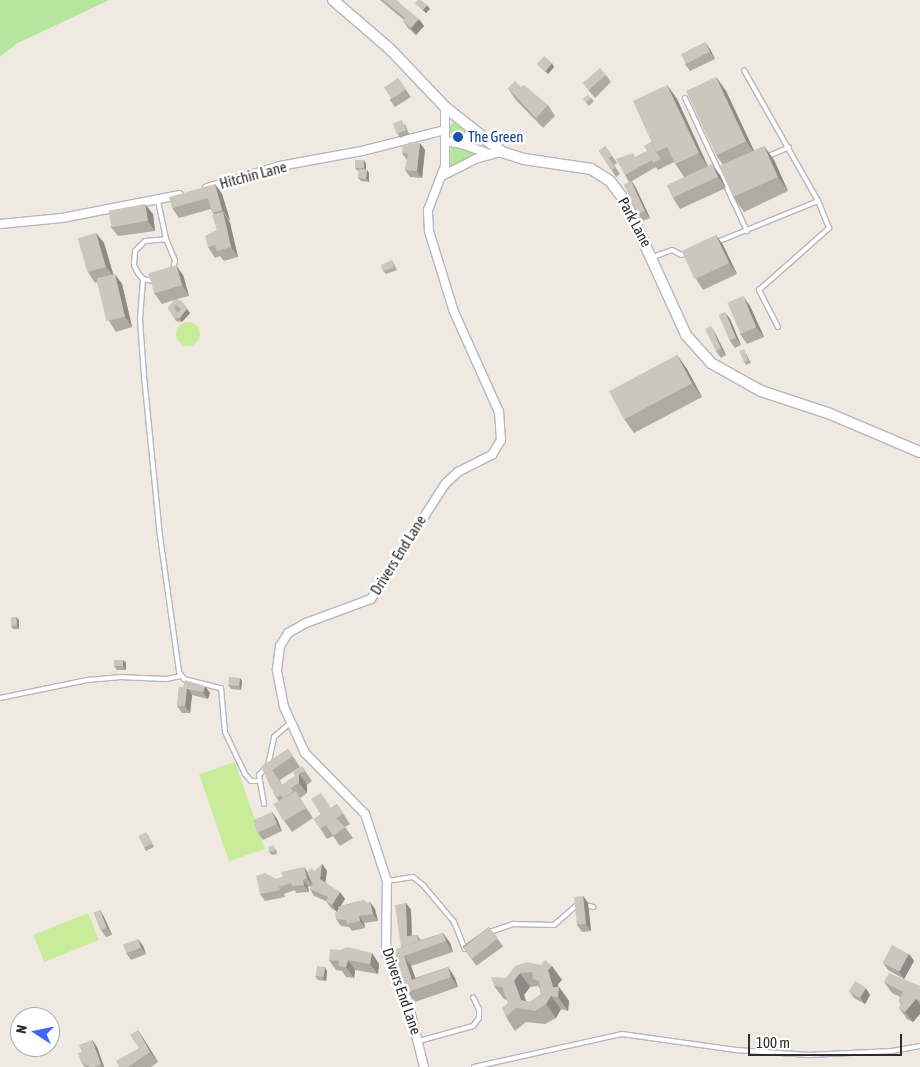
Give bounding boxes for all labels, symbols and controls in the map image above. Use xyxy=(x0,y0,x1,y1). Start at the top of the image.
place label: The Green xyxy=(468,128,524,146)
marker: The Green xyxy=(452,131,464,143)
street label: Hitchin Lane xyxy=(217,157,289,193)
street label: Park Lane xyxy=(614,194,656,250)
street label: Drivers End Lane xyxy=(366,512,430,598)
street label: Drivers End Lane xyxy=(379,945,425,1037)
north arrow xyxy=(10,1007,60,1057)
text: N xyxy=(13,1024,30,1035)
scale bar xyxy=(750,1024,904,1056)
text: 100 m xyxy=(756,1034,790,1051)

